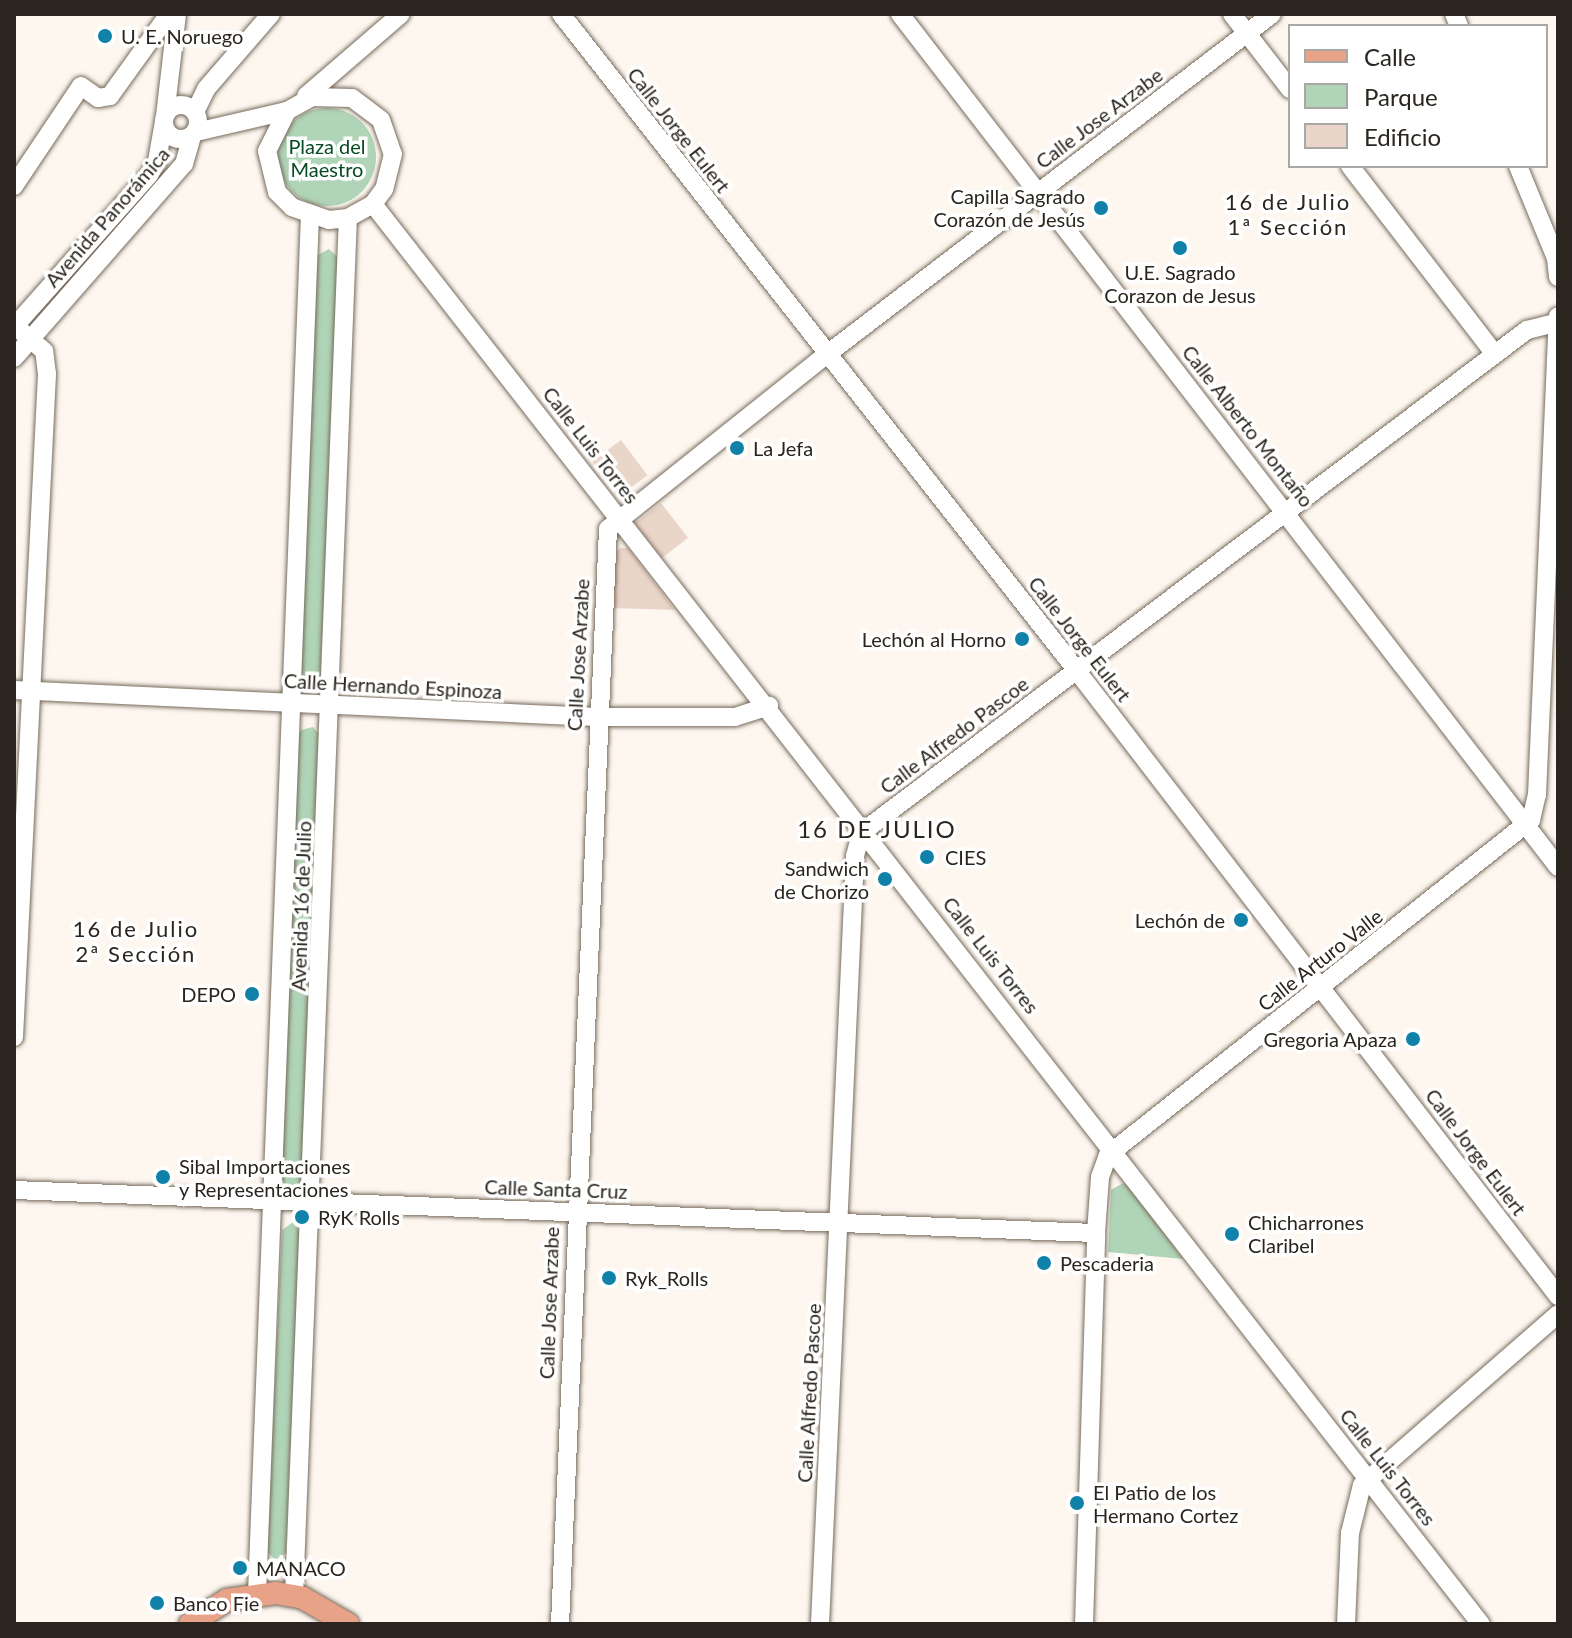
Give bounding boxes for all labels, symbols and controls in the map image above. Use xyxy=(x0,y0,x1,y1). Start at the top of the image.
place label: U. E. Noruego xyxy=(121,24,243,48)
legend xyxy=(1288,24,1548,168)
marker: U. E. Noruego xyxy=(96,27,114,45)
text: Calle xyxy=(1364,42,1416,71)
street label: Calle Jorge Eulert xyxy=(623,62,735,198)
street label: Calle Jose Arzabe xyxy=(1030,62,1168,174)
text: Parque xyxy=(1364,82,1438,111)
text: Edificio xyxy=(1364,122,1441,151)
park label: Plaza del Maestro xyxy=(288,134,366,181)
street label: Avenida Panorámica xyxy=(40,142,174,292)
place label: Capilla Sagrado Corazón de Jesús xyxy=(933,184,1085,231)
district label: 16 de Julio 1ª Sección xyxy=(1225,188,1351,240)
marker: Capilla Sagrado Corazón de Jesús xyxy=(1092,199,1110,217)
marker: U.E. Sagrado Corazon de Jesus xyxy=(1171,239,1189,257)
place label: U.E. Sagrado Corazon de Jesus xyxy=(1104,260,1256,307)
street label: Calle Alberto Montaño xyxy=(1177,340,1319,512)
street label: Calle Luis Torres xyxy=(538,382,644,508)
place label: La Jefa xyxy=(753,436,814,460)
marker: La Jefa xyxy=(728,439,746,457)
street label: Calle Jorge Eulert xyxy=(1024,571,1136,707)
street label: Calle Jose Arzabe xyxy=(562,578,594,732)
place label: Lechón al Horno xyxy=(862,627,1006,651)
marker: Lechón al Horno xyxy=(1013,630,1031,648)
street label: Calle Hernando Espinoza xyxy=(283,668,503,704)
street label: Calle Alfredo Pascoe xyxy=(875,671,1033,799)
district label: 16 DE JULIO xyxy=(797,815,957,843)
street label: Avenida 16 de Julio xyxy=(286,820,316,992)
place label: CIES xyxy=(945,845,986,869)
marker: CIES xyxy=(916,846,938,868)
place label: Sandwich de Chorizo xyxy=(774,856,869,903)
marker: Sandwich de Chorizo xyxy=(876,870,894,888)
street label: Calle Luis Torres xyxy=(938,892,1044,1018)
street label: Calle Arturo Valle xyxy=(1252,903,1388,1017)
place label: Lechón de xyxy=(1135,908,1225,932)
marker: Lechón de xyxy=(1232,911,1250,929)
district label: 16 de Julio 2ª Sección xyxy=(73,915,199,966)
place label: DEPO xyxy=(181,982,236,1006)
marker: DEPO xyxy=(243,985,261,1003)
place label: Gregoria Apaza xyxy=(1263,1027,1397,1051)
marker: Gregoria Apaza xyxy=(1404,1030,1422,1048)
street label: Calle Jorge Eulert xyxy=(1420,1084,1532,1220)
place label: Sibal Importaciones y Representaciones xyxy=(179,1154,350,1201)
marker: Sibal Importaciones y Representaciones xyxy=(154,1168,172,1186)
street label: Calle Santa Cruz xyxy=(484,1175,628,1203)
place label: RyK Rolls xyxy=(318,1205,400,1229)
marker: RyK Rolls xyxy=(293,1208,311,1226)
place label: Chicharrones Claribel xyxy=(1248,1210,1364,1257)
marker: Chicharrones Claribel xyxy=(1223,1225,1241,1243)
street label: Calle Jose Arzabe xyxy=(534,1226,564,1380)
place label: Pescaderia xyxy=(1060,1251,1154,1275)
marker: Pescaderia xyxy=(1035,1254,1053,1272)
place label: Ryk_Rolls xyxy=(625,1266,708,1290)
marker: Ryk_Rolls xyxy=(600,1269,618,1287)
street label: Calle Alfredo Pascoe xyxy=(792,1302,826,1484)
street label: Calle Luis Torres xyxy=(1335,1404,1441,1530)
place label: El Patio de los Hermano Cortez xyxy=(1093,1480,1238,1527)
marker: El Patio de los Hermano Cortez xyxy=(1068,1494,1086,1512)
place label: MANACO xyxy=(256,1556,346,1580)
marker: MANACO xyxy=(231,1559,249,1577)
place label: Banco Fie xyxy=(173,1591,259,1615)
marker: Banco Fie xyxy=(148,1594,166,1612)

